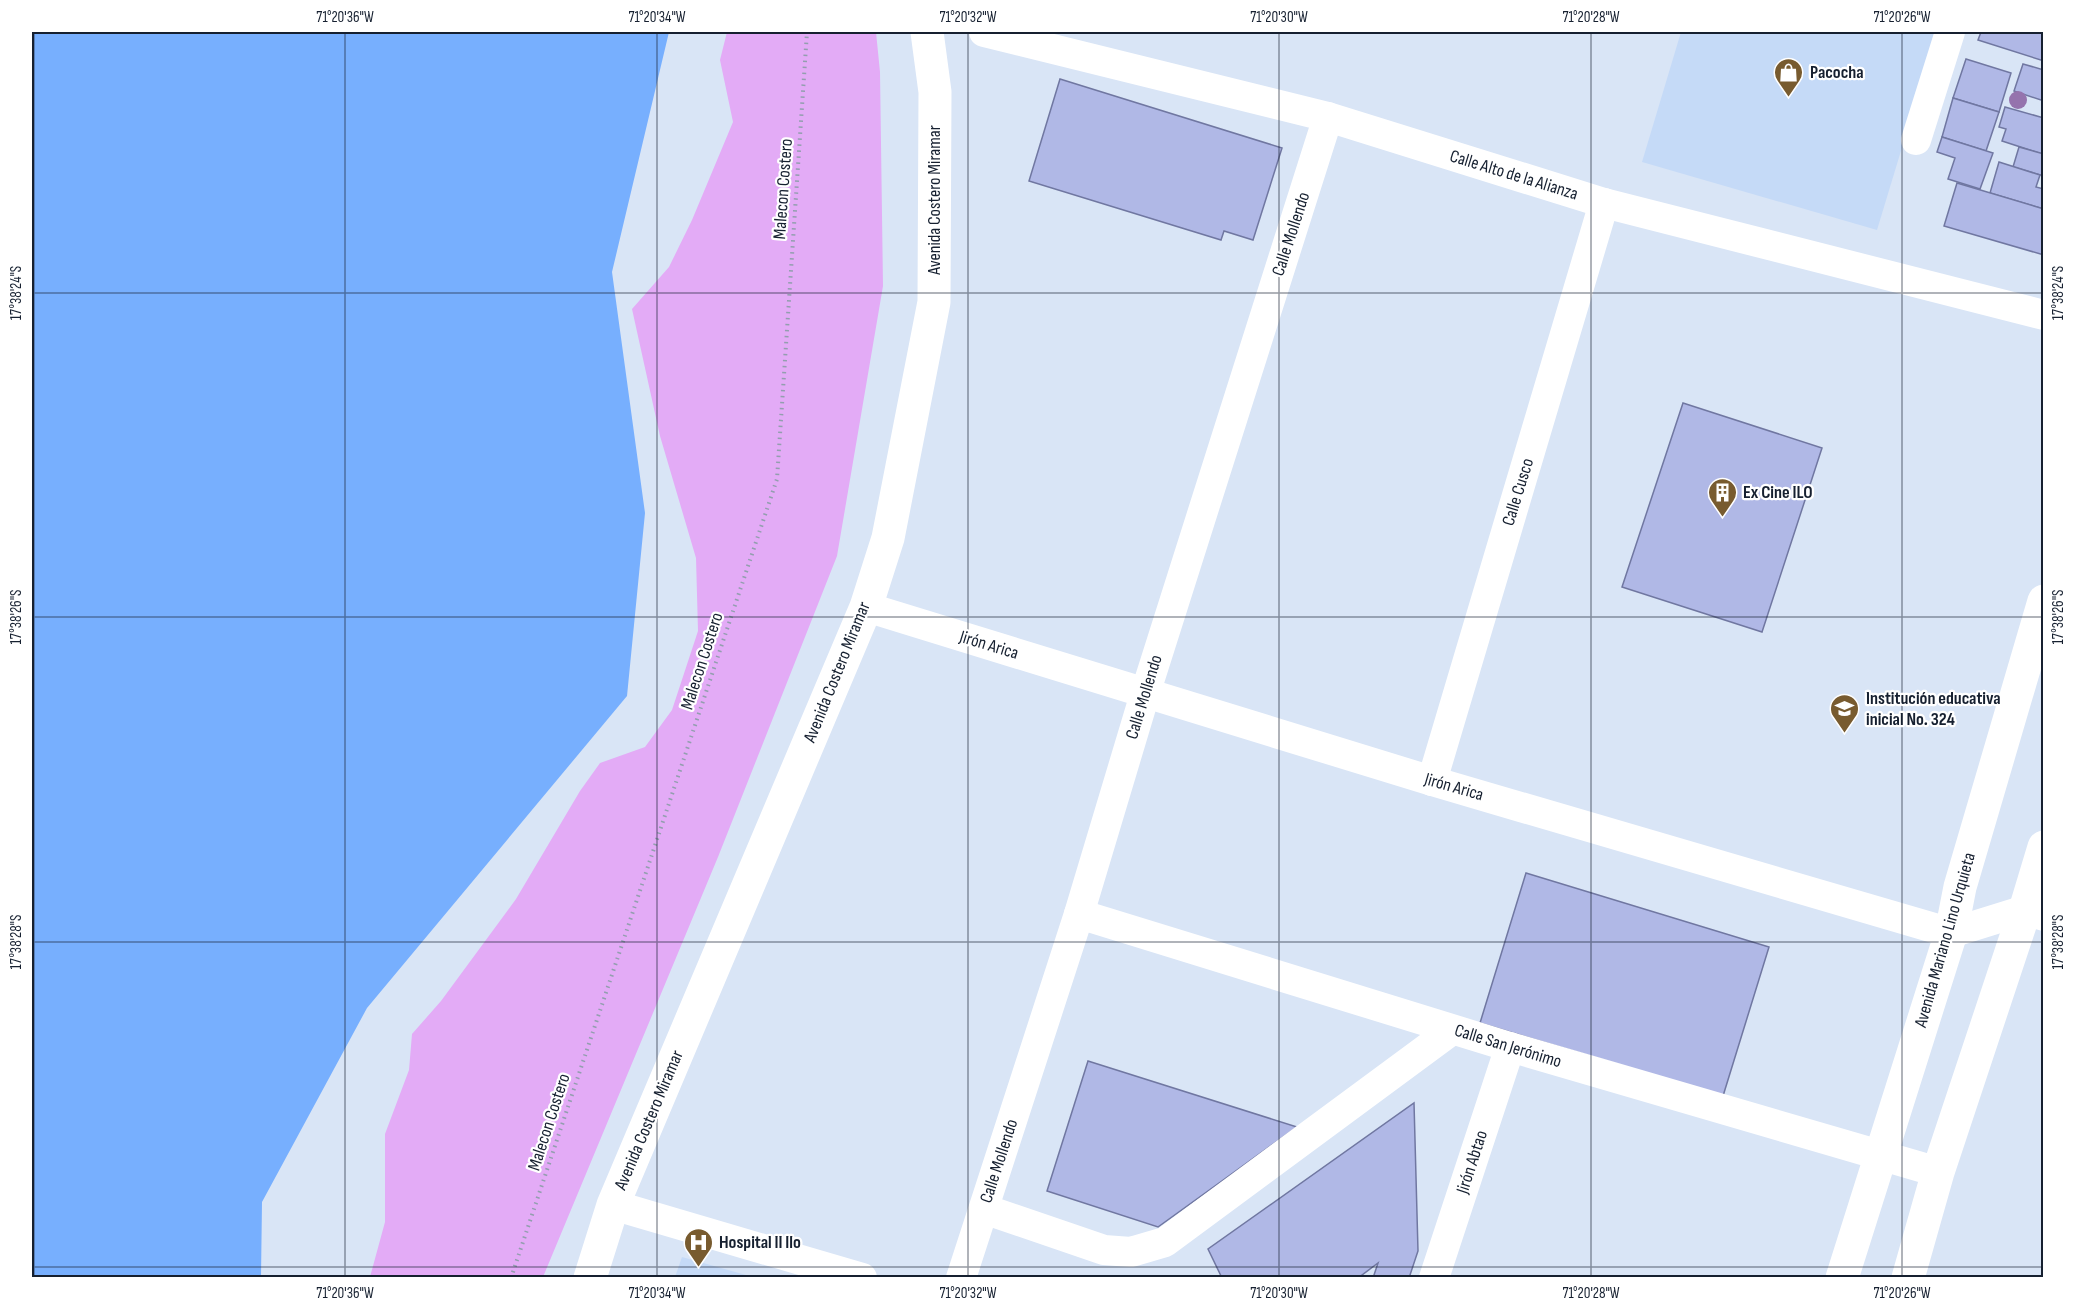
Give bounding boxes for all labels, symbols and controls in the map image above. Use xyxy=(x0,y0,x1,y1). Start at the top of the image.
text: 71°20'36"W xyxy=(316,8,374,27)
text: 71°20'34"W xyxy=(628,8,686,27)
text: 71°20'32"W xyxy=(940,8,997,27)
text: 71°20'30"W xyxy=(1250,8,1308,27)
text: 71°20'28"W xyxy=(1562,8,1620,27)
text: 71°20'26"W xyxy=(1873,8,1931,27)
shop icon: Pacocha xyxy=(1773,56,1805,98)
place label: Pacocha xyxy=(1810,62,1864,83)
street label: Avenida Costero Miramar xyxy=(924,125,945,276)
street label: Malecon Costero xyxy=(769,138,797,240)
street label: Calle Alto de la Alianza xyxy=(1447,146,1581,204)
street label: Calle Mollendo xyxy=(1268,189,1314,279)
text: 17°38'24"S xyxy=(7,266,26,320)
text: 17°38'24"S xyxy=(2049,266,2068,320)
street label: Calle Cusco xyxy=(1498,456,1538,528)
building icon: Ex Cine ILO xyxy=(1706,476,1738,518)
place label: Ex Cine ILO xyxy=(1743,482,1813,503)
text: 17°38'26"S xyxy=(7,590,26,644)
text: 17°38'26"S xyxy=(2049,590,2068,644)
street label: Avenida Costero Miramar xyxy=(799,599,875,746)
street label: Malecon Costero xyxy=(676,610,728,712)
street label: Jirón Arica xyxy=(956,626,1021,664)
street label: Calle Mollendo xyxy=(1121,652,1167,742)
place label: Institución educativa inicial No. 324 xyxy=(1866,688,2001,730)
school or university icon: Institución educativa inicial No. 324 xyxy=(1829,692,1861,734)
street label: Jirón Arica xyxy=(1421,768,1486,805)
street label: Avenida Mariano Lino Urquieta xyxy=(1910,850,1980,1031)
text: 17°38'28"S xyxy=(7,915,26,969)
text: 17°38'28"S xyxy=(2049,915,2068,969)
street label: Calle San Jerónimo xyxy=(1452,1020,1564,1072)
street label: Avenida Costero Miramar xyxy=(610,1047,688,1194)
street label: Malecon Costero xyxy=(523,1071,575,1173)
street label: Calle Mollendo xyxy=(976,1116,1022,1206)
street label: Jirón Abtao xyxy=(1452,1128,1492,1197)
hospital icon: Hospital II Ilo xyxy=(682,1226,714,1268)
place label: Hospital II Ilo xyxy=(719,1232,801,1253)
text: 71°20'36"W xyxy=(316,1284,374,1303)
text: 71°20'34"W xyxy=(628,1284,686,1303)
text: 71°20'32"W xyxy=(940,1284,997,1303)
text: 71°20'30"W xyxy=(1250,1284,1308,1303)
text: 71°20'28"W xyxy=(1562,1284,1620,1303)
text: 71°20'26"W xyxy=(1873,1284,1931,1303)

